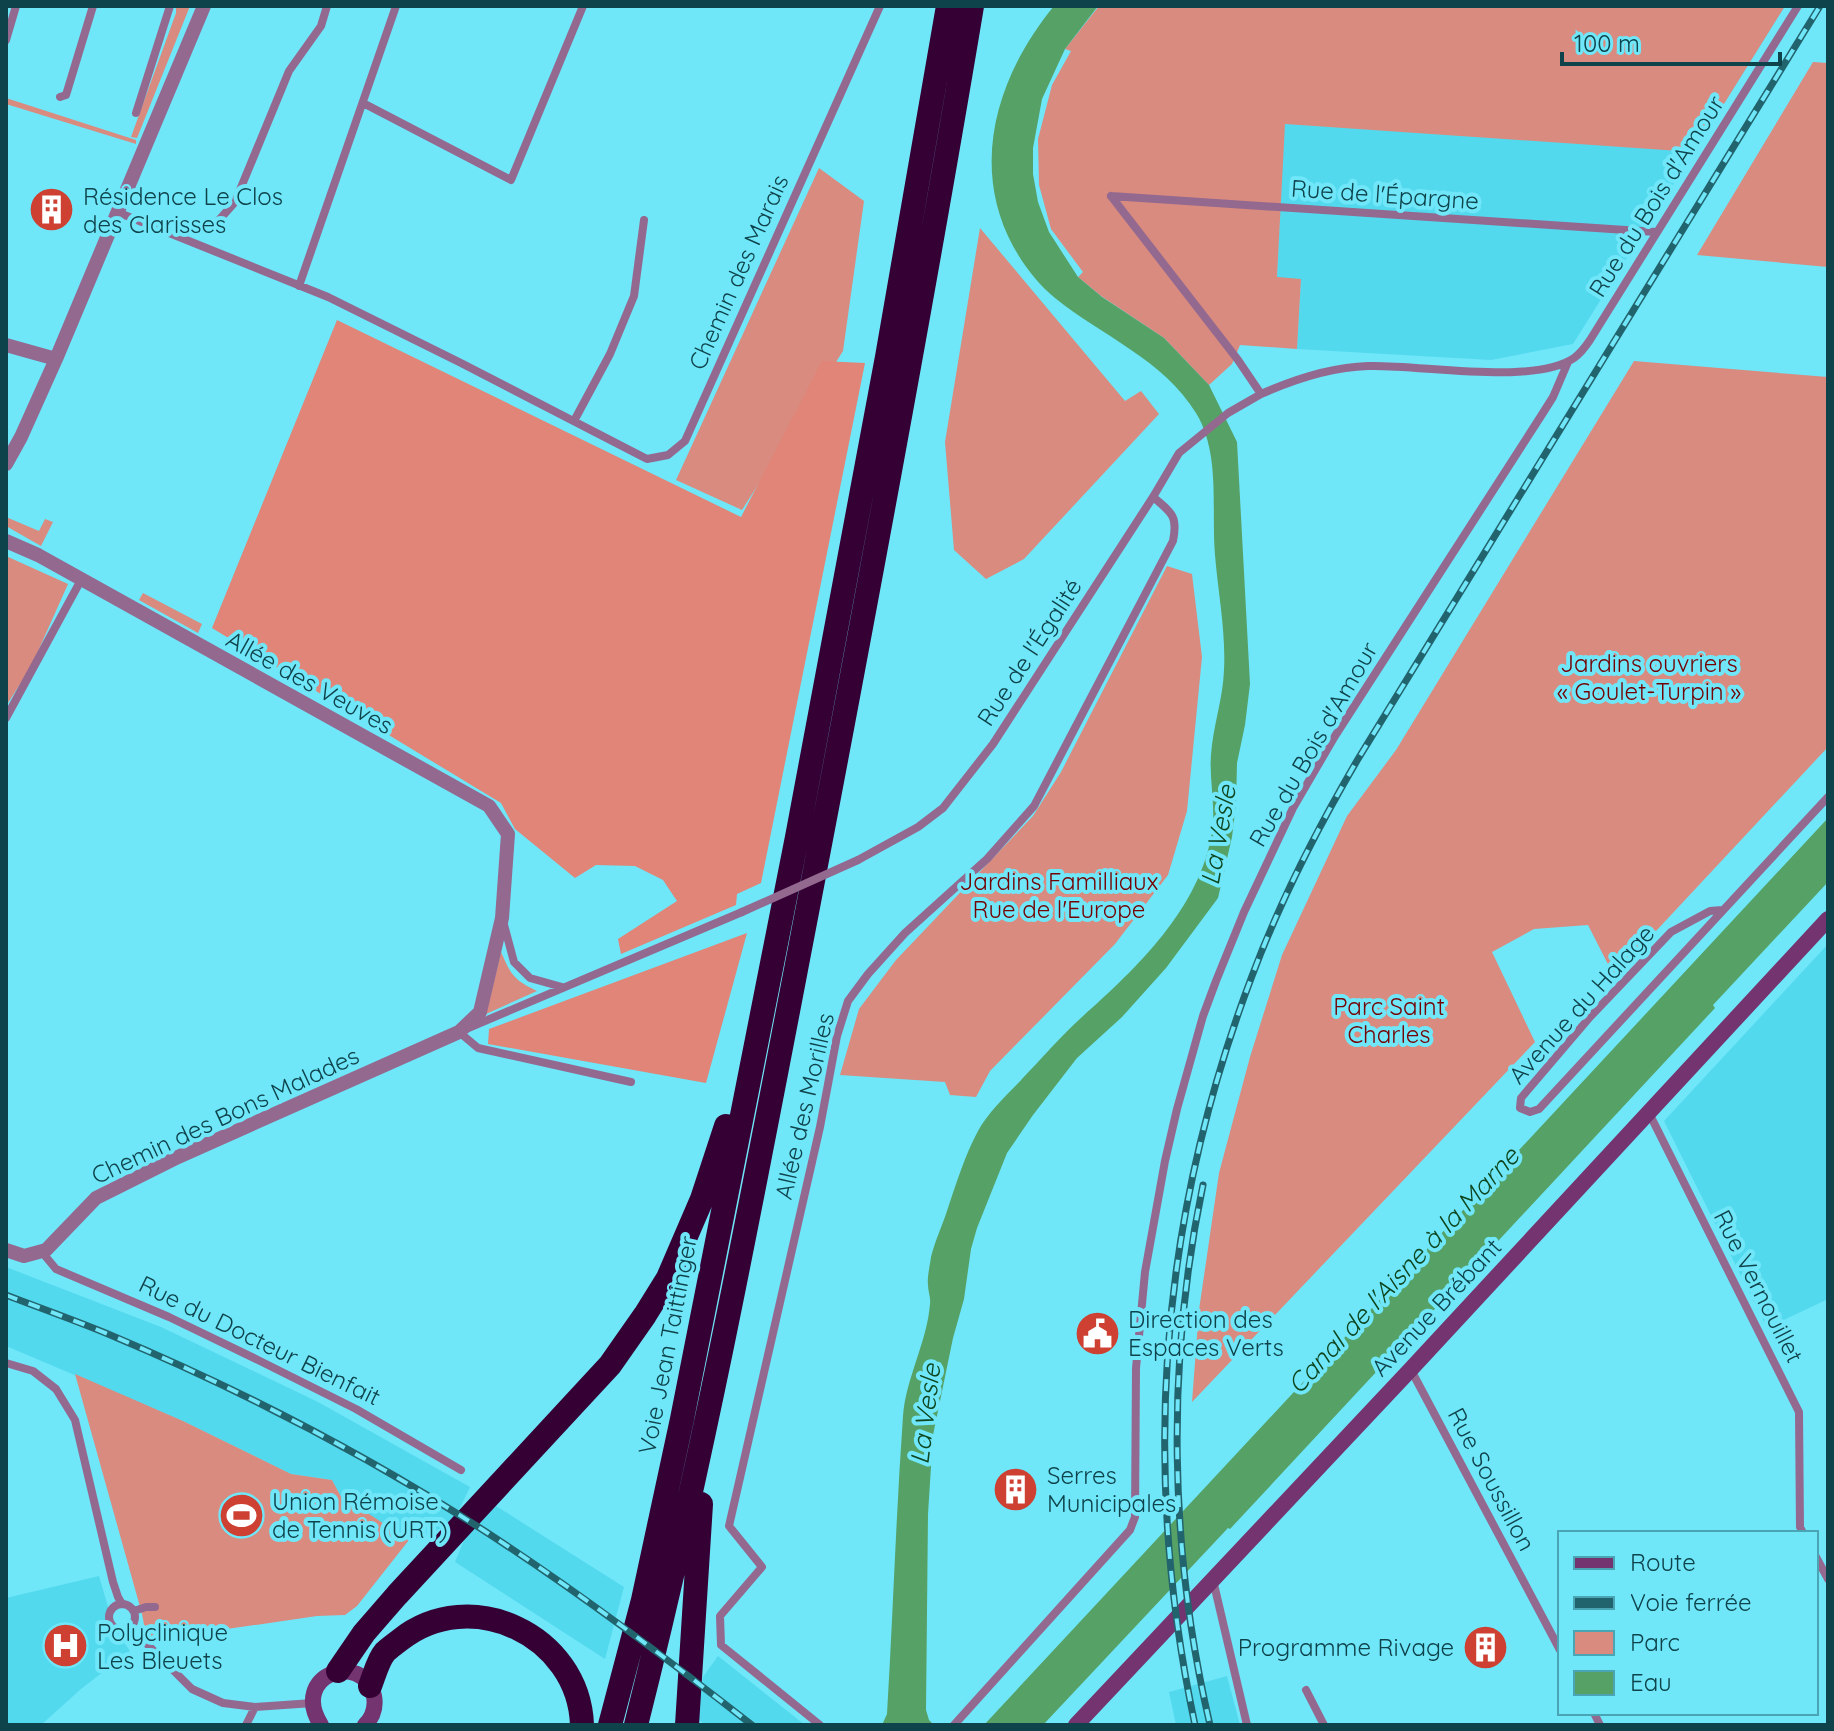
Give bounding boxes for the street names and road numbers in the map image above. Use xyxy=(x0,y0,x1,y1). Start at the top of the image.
street label: Rue du Bois d'Amour xyxy=(1582,90,1730,302)
street label: Chemin des Marais xyxy=(681,170,795,374)
street label: Rue de l'Épargne xyxy=(1290,172,1480,216)
street label: Rue de l'Égalité xyxy=(970,573,1088,731)
street label: Allée des Veuves xyxy=(221,624,399,740)
street label: Rue du Bois d'Amour xyxy=(1242,636,1384,852)
street label: Avenue du Halage xyxy=(1502,918,1660,1090)
street label: Allée des Morilles xyxy=(768,1010,840,1202)
street label: Chemin des Bons Malades xyxy=(86,1040,364,1190)
street label: Rue Vernouillet xyxy=(1708,1205,1810,1367)
street label: Avenue Brébant xyxy=(1364,1232,1508,1382)
street label: Voie Jean Taittinger xyxy=(631,1233,703,1457)
street label: Rue du Docteur Bienfait xyxy=(134,1268,386,1412)
street label: Rue Soussillon xyxy=(1442,1402,1542,1556)

